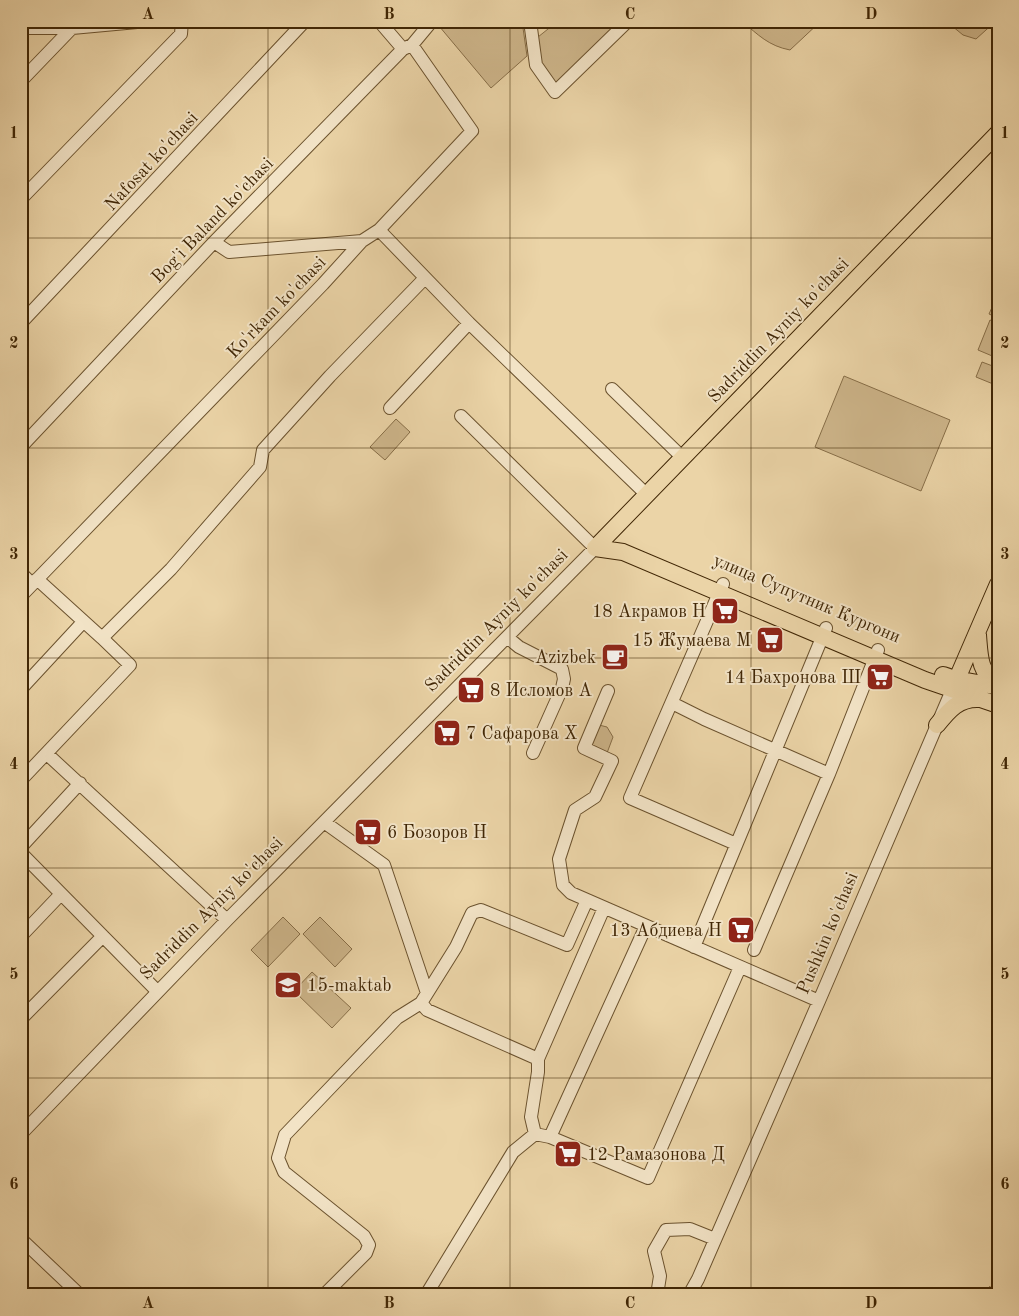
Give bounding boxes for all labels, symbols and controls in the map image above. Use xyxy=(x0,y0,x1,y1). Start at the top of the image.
text: A xyxy=(142,7,154,23)
text: B xyxy=(383,7,395,23)
text: C xyxy=(625,7,635,23)
text: D xyxy=(865,7,877,23)
street label: Nafosat ko'chasi xyxy=(102,109,202,214)
text: 1 xyxy=(9,126,19,142)
text: 1 xyxy=(1000,126,1010,142)
street label: Bog'i Baland ko'chasi xyxy=(148,155,277,287)
street label: Ko'rkam ko'chasi xyxy=(224,253,330,362)
street label: Sadriddin Ayniy ko'chasi xyxy=(705,255,853,407)
text: 2 xyxy=(9,336,19,352)
text: 2 xyxy=(1000,336,1010,352)
street label: Sadriddin Ayniy ko'chasi xyxy=(422,546,572,696)
text: 3 xyxy=(9,547,19,563)
text: 3 xyxy=(1000,547,1010,563)
street label: улица Супутник Кургони xyxy=(710,551,903,647)
supermarket icon: 18 Акрамов Н xyxy=(710,596,740,626)
place label: 18 Акрамов Н xyxy=(592,603,706,621)
supermarket icon: 15 Жумаева М xyxy=(755,625,785,655)
place label: 15 Жумаева М xyxy=(632,632,751,650)
cafe icon: Azizbek xyxy=(600,642,630,672)
place label: Azizbek xyxy=(535,649,596,667)
supermarket icon: 14 Бахронова Ш xyxy=(865,662,895,692)
place label: 14 Бахронова Ш xyxy=(725,669,861,687)
supermarket icon: 8 Исломов А xyxy=(456,675,486,705)
place label: 8 Исломов А xyxy=(490,682,592,700)
supermarket icon: 7 Сафарова Х xyxy=(432,718,462,748)
place label: 7 Сафарова Х xyxy=(466,725,578,744)
text: 4 xyxy=(9,757,19,773)
text: 4 xyxy=(1000,757,1010,773)
supermarket icon: 6 Бозоров Н xyxy=(353,817,383,847)
place label: 6 Бозоров Н xyxy=(387,824,487,842)
street label: Sadriddin Ayniy ko'chasi xyxy=(137,834,287,984)
street label: Pushkin ko'chasi xyxy=(794,870,862,997)
supermarket icon: 13 Абдиева Н xyxy=(726,915,756,945)
place label: 13 Абдиева Н xyxy=(610,922,722,940)
text: 5 xyxy=(9,967,19,983)
text: 5 xyxy=(1000,967,1010,983)
school or university icon: 15-maktab xyxy=(273,970,303,1000)
place label: 15-maktab xyxy=(307,977,392,995)
supermarket icon: 12 Рамазонова Д xyxy=(553,1139,583,1169)
place label: 12 Рамазонова Д xyxy=(587,1146,725,1164)
text: 6 xyxy=(9,1177,19,1193)
text: 6 xyxy=(1000,1177,1010,1193)
text: A xyxy=(142,1296,154,1312)
text: B xyxy=(383,1296,395,1312)
text: C xyxy=(625,1296,635,1312)
text: D xyxy=(865,1296,877,1312)

